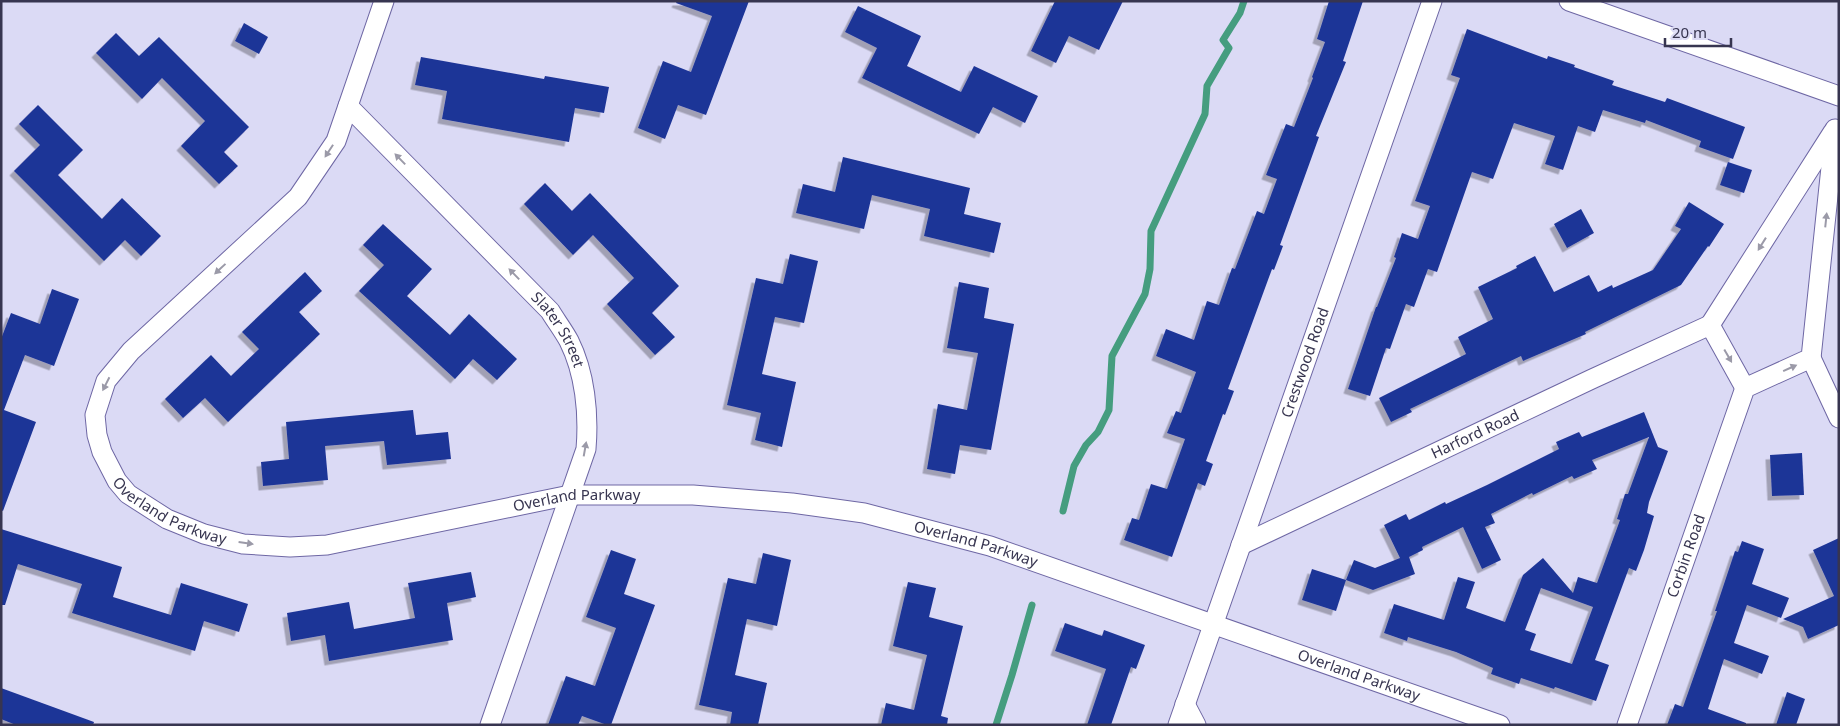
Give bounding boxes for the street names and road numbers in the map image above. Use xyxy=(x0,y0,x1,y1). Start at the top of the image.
street label: Slater Street xyxy=(527,287,590,370)
street label: Crestwood Road xyxy=(1276,304,1333,420)
street label: Harford Road xyxy=(1427,404,1522,463)
street label: Overland Parkway xyxy=(109,472,229,548)
street label: Overland Parkway xyxy=(511,484,641,516)
street label: Corbin Road xyxy=(1661,511,1709,600)
street label: Overland Parkway xyxy=(912,516,1041,571)
street label: Overland Parkway xyxy=(1295,644,1423,705)

